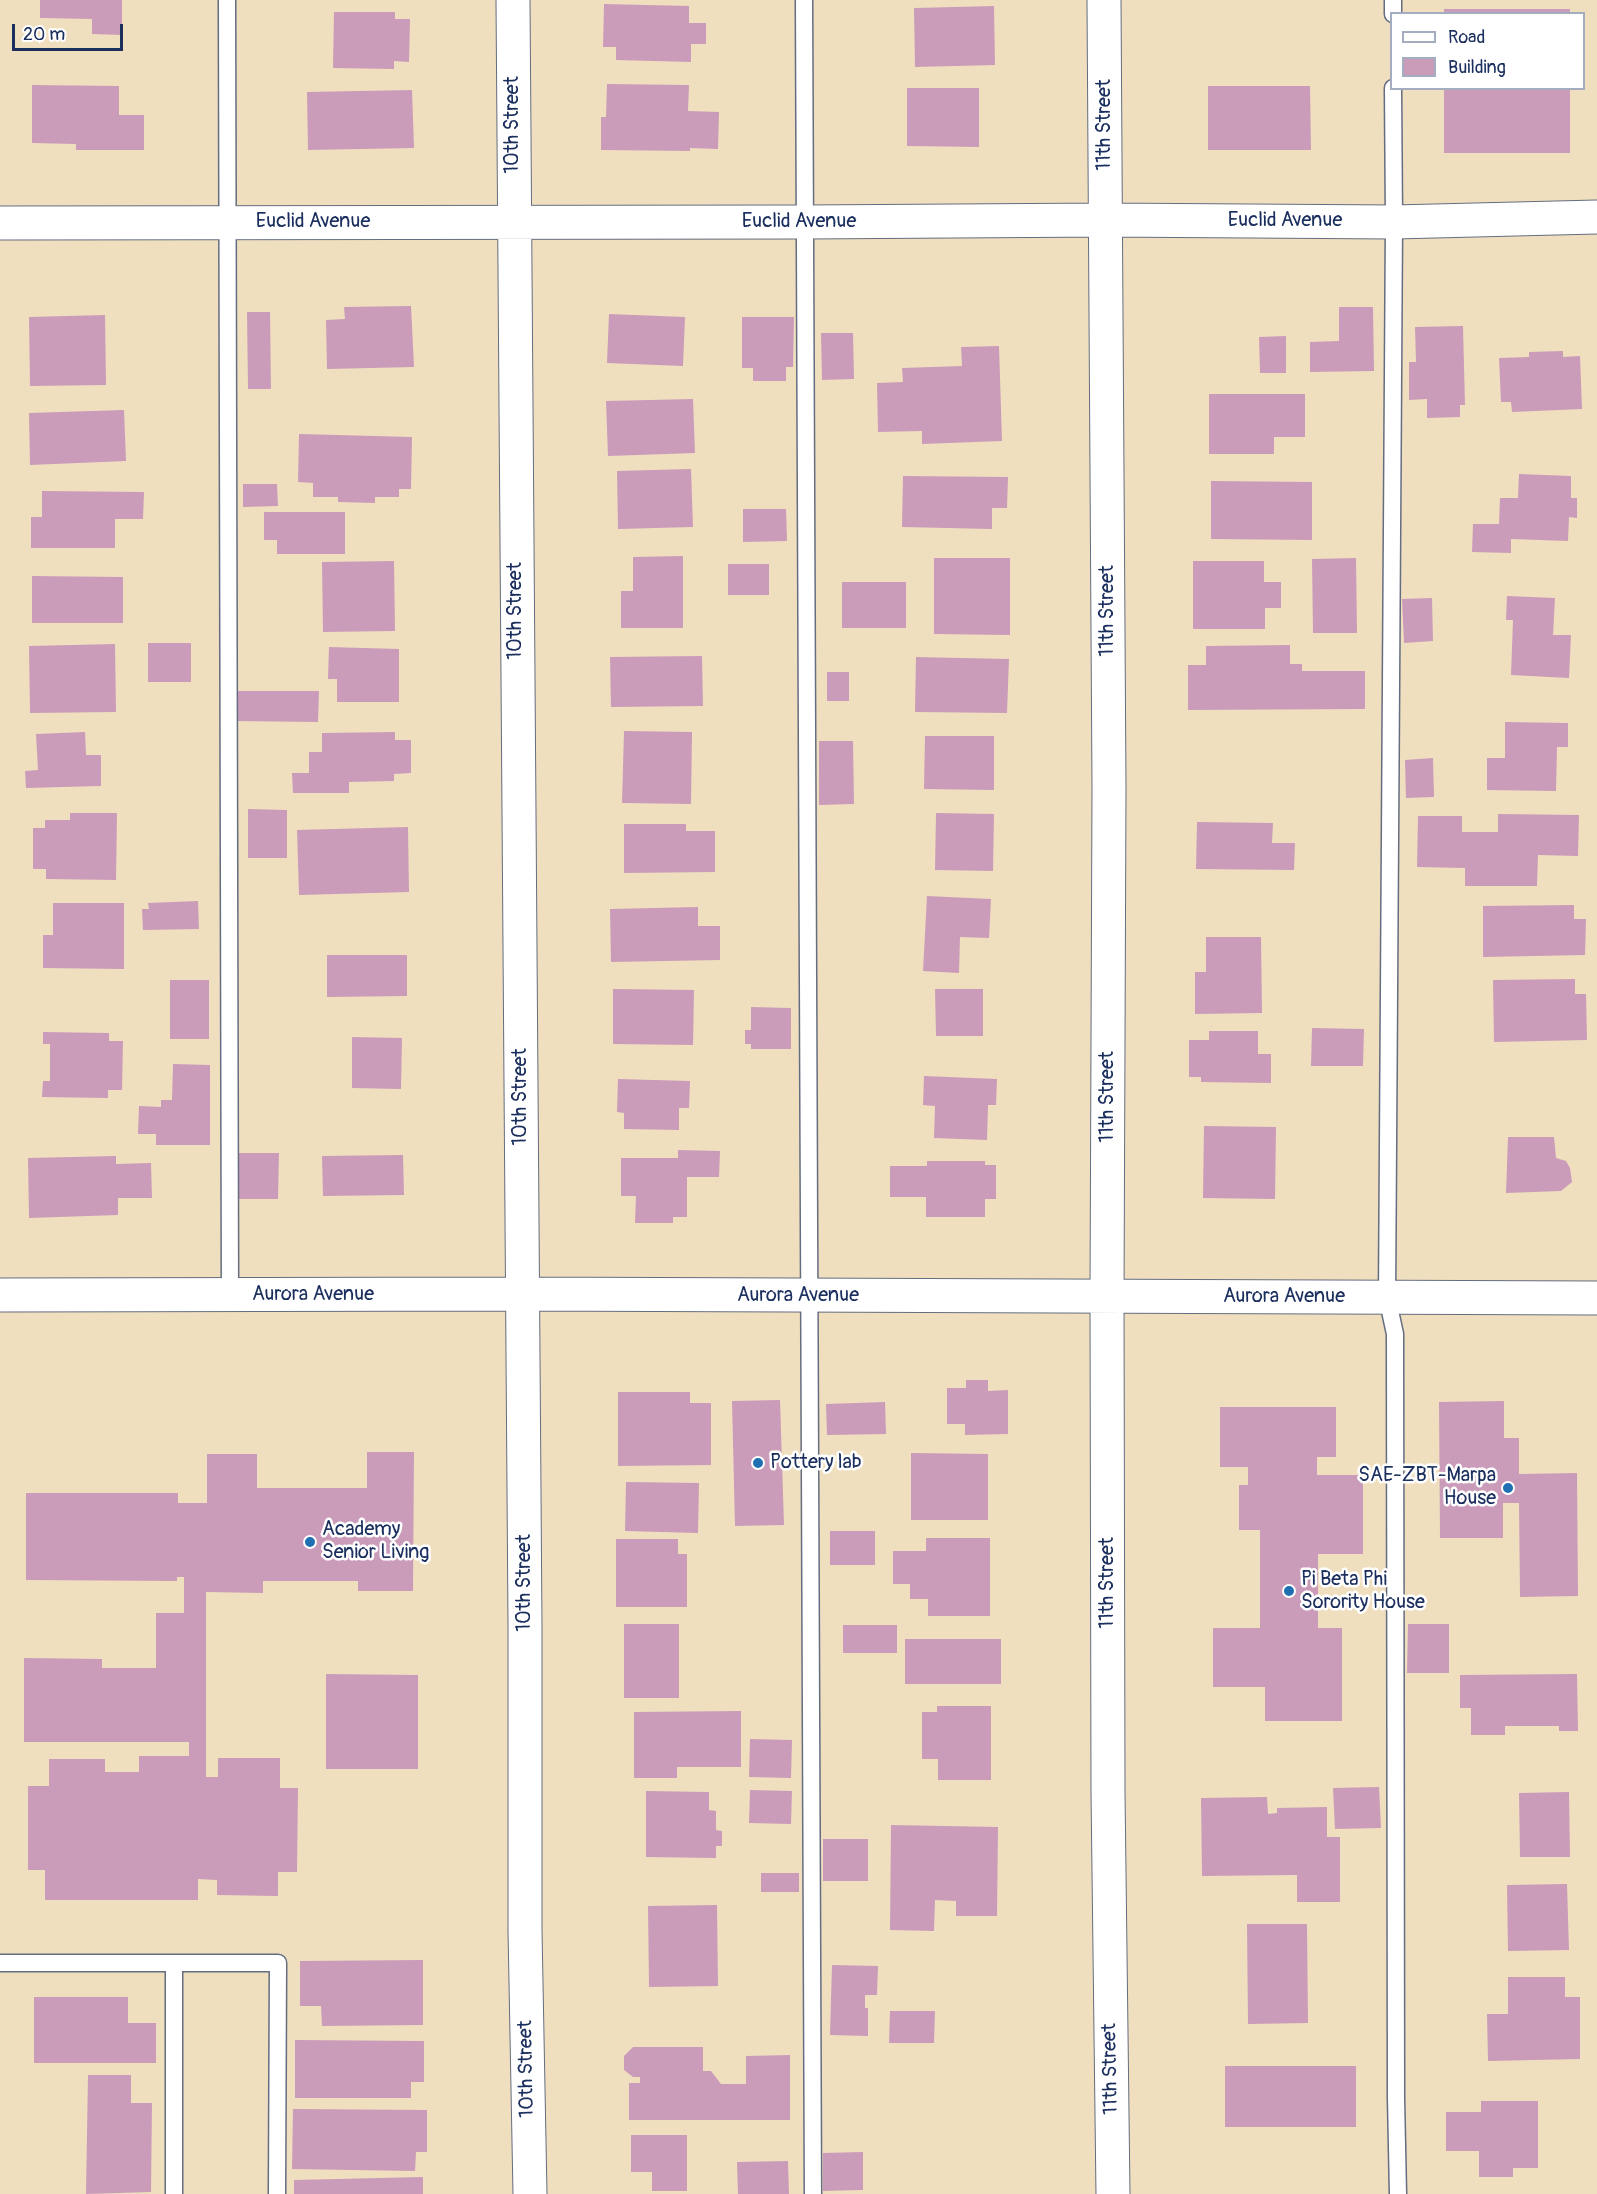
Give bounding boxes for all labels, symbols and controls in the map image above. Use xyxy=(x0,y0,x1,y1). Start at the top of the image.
scale bar xyxy=(15,12,126,50)
legend xyxy=(1390,12,1585,90)
text: 20 m xyxy=(23,23,65,46)
text: Road xyxy=(1448,26,1485,49)
text: Building xyxy=(1448,56,1506,79)
street label: 10th Street xyxy=(501,76,525,174)
street label: 11th Street xyxy=(1093,79,1117,171)
street label: Euclid Avenue xyxy=(1228,209,1342,233)
street label: Euclid Avenue xyxy=(256,210,370,234)
street label: Euclid Avenue xyxy=(742,210,856,234)
street label: 10th Street xyxy=(504,562,528,660)
street label: 11th Street xyxy=(1096,565,1120,657)
street label: 10th Street xyxy=(509,1048,533,1146)
street label: 11th Street xyxy=(1096,1051,1120,1143)
street label: Aurora Avenue xyxy=(252,1283,374,1307)
street label: Aurora Avenue xyxy=(737,1284,859,1308)
street label: Aurora Avenue xyxy=(1223,1285,1345,1309)
place label: Pottery lab xyxy=(770,1451,862,1475)
marker: Pottery lab xyxy=(751,1456,765,1470)
place label: SAE-ZBT-Marpa House xyxy=(1358,1464,1496,1511)
marker: SAE-ZBT-Marpa House xyxy=(1501,1481,1515,1495)
place label: Academy Senior Living xyxy=(322,1518,429,1565)
street label: 10th Street xyxy=(513,1534,537,1632)
marker: Academy Senior Living xyxy=(303,1535,317,1549)
street label: 11th Street xyxy=(1096,1537,1120,1629)
place label: Pi Beta Phi Sorority House xyxy=(1301,1568,1425,1615)
marker: Pi Beta Phi Sorority House xyxy=(1282,1584,1296,1598)
street label: 10th Street xyxy=(514,2020,540,2118)
street label: 11th Street xyxy=(1098,2023,1124,2115)

